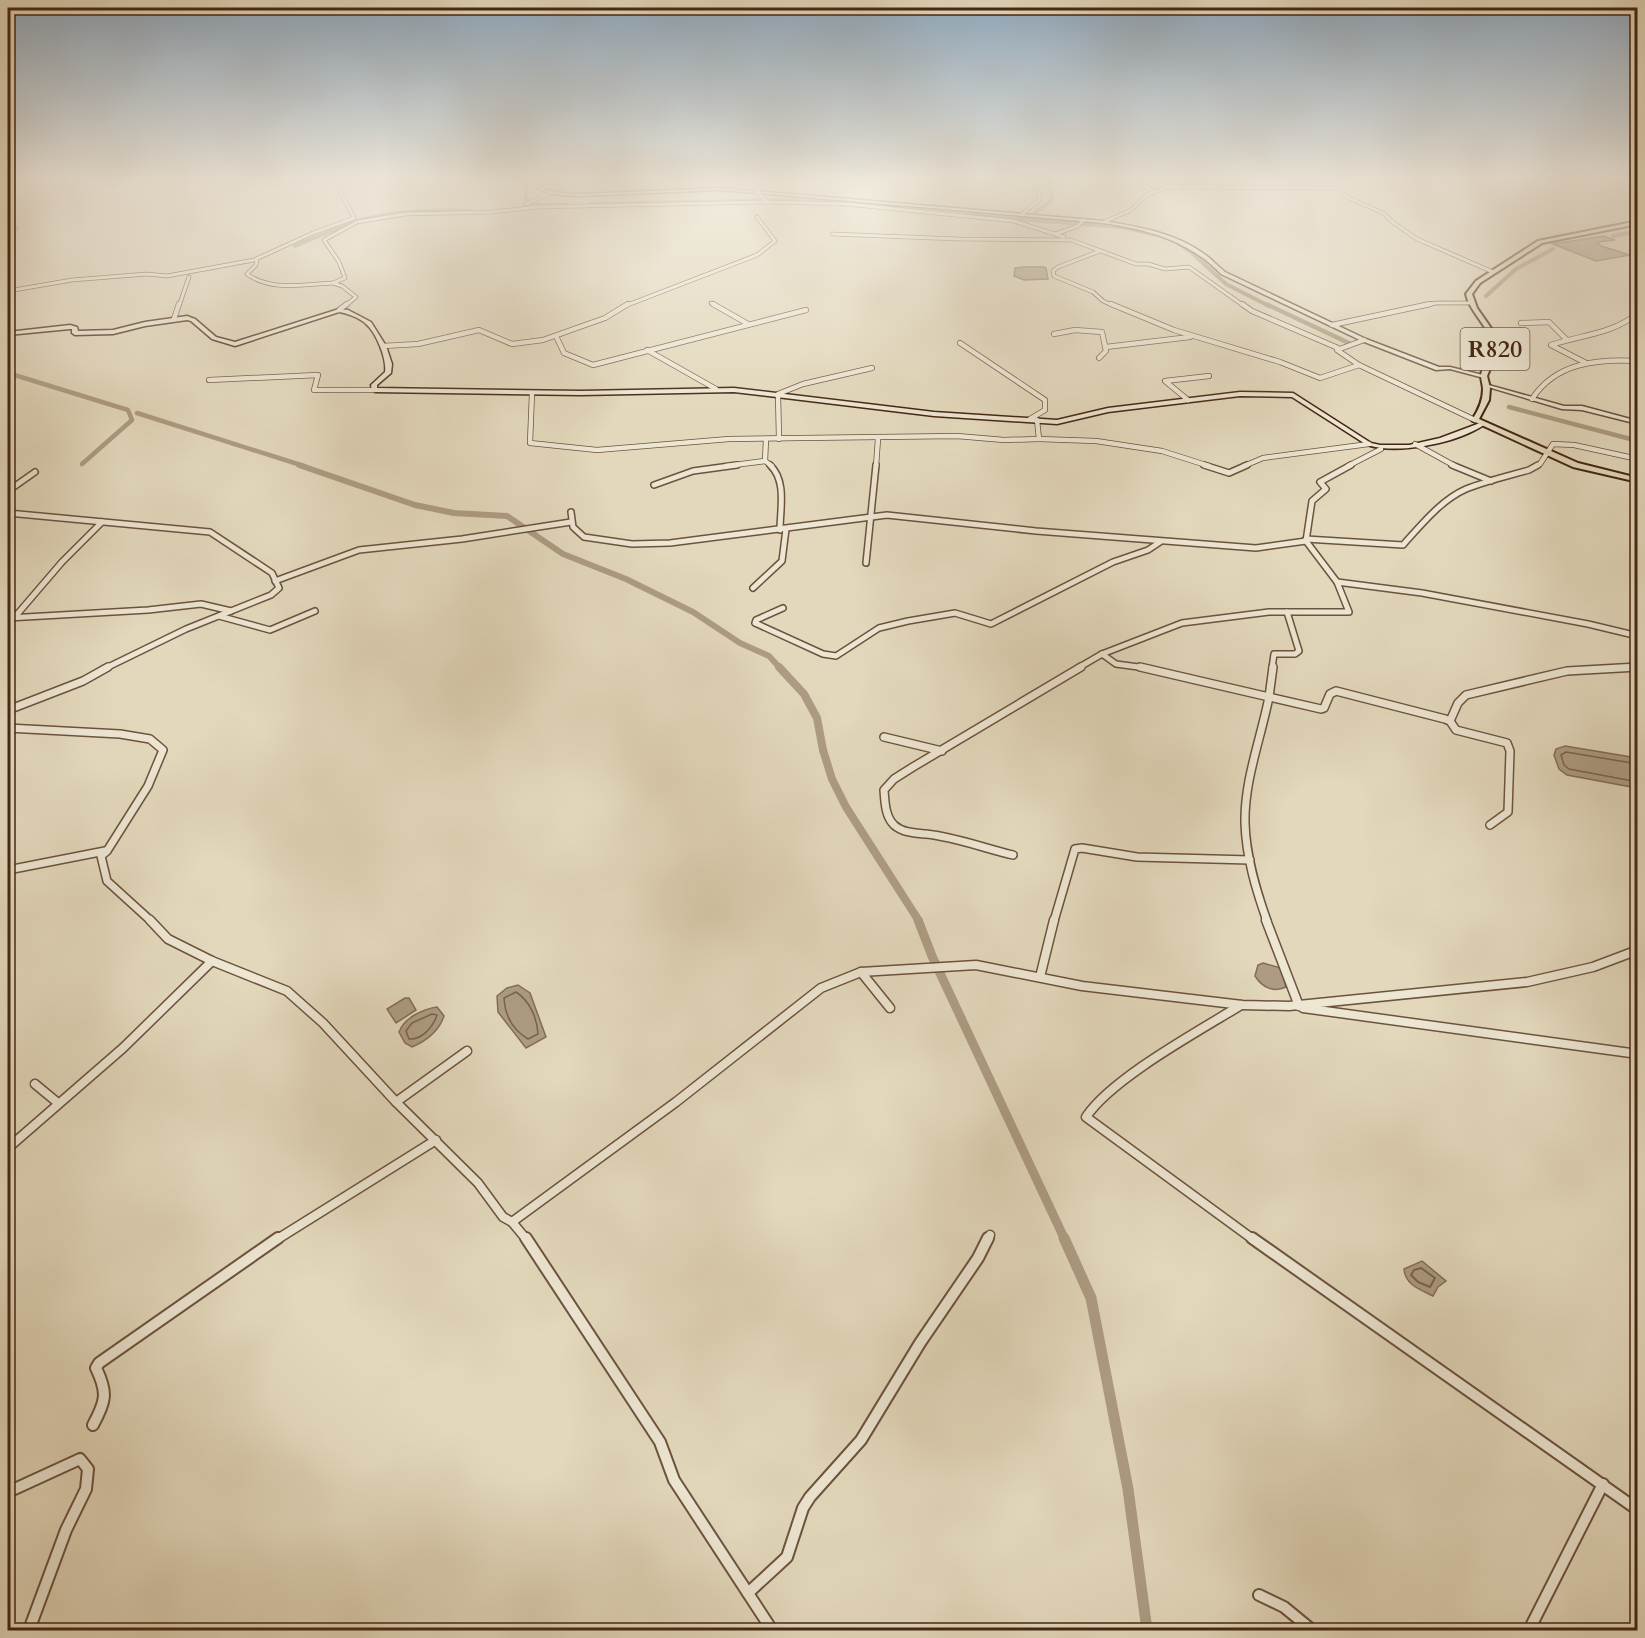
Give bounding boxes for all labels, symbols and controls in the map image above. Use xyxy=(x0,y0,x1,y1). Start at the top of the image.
road number: R820 xyxy=(1460,328,1530,370)

